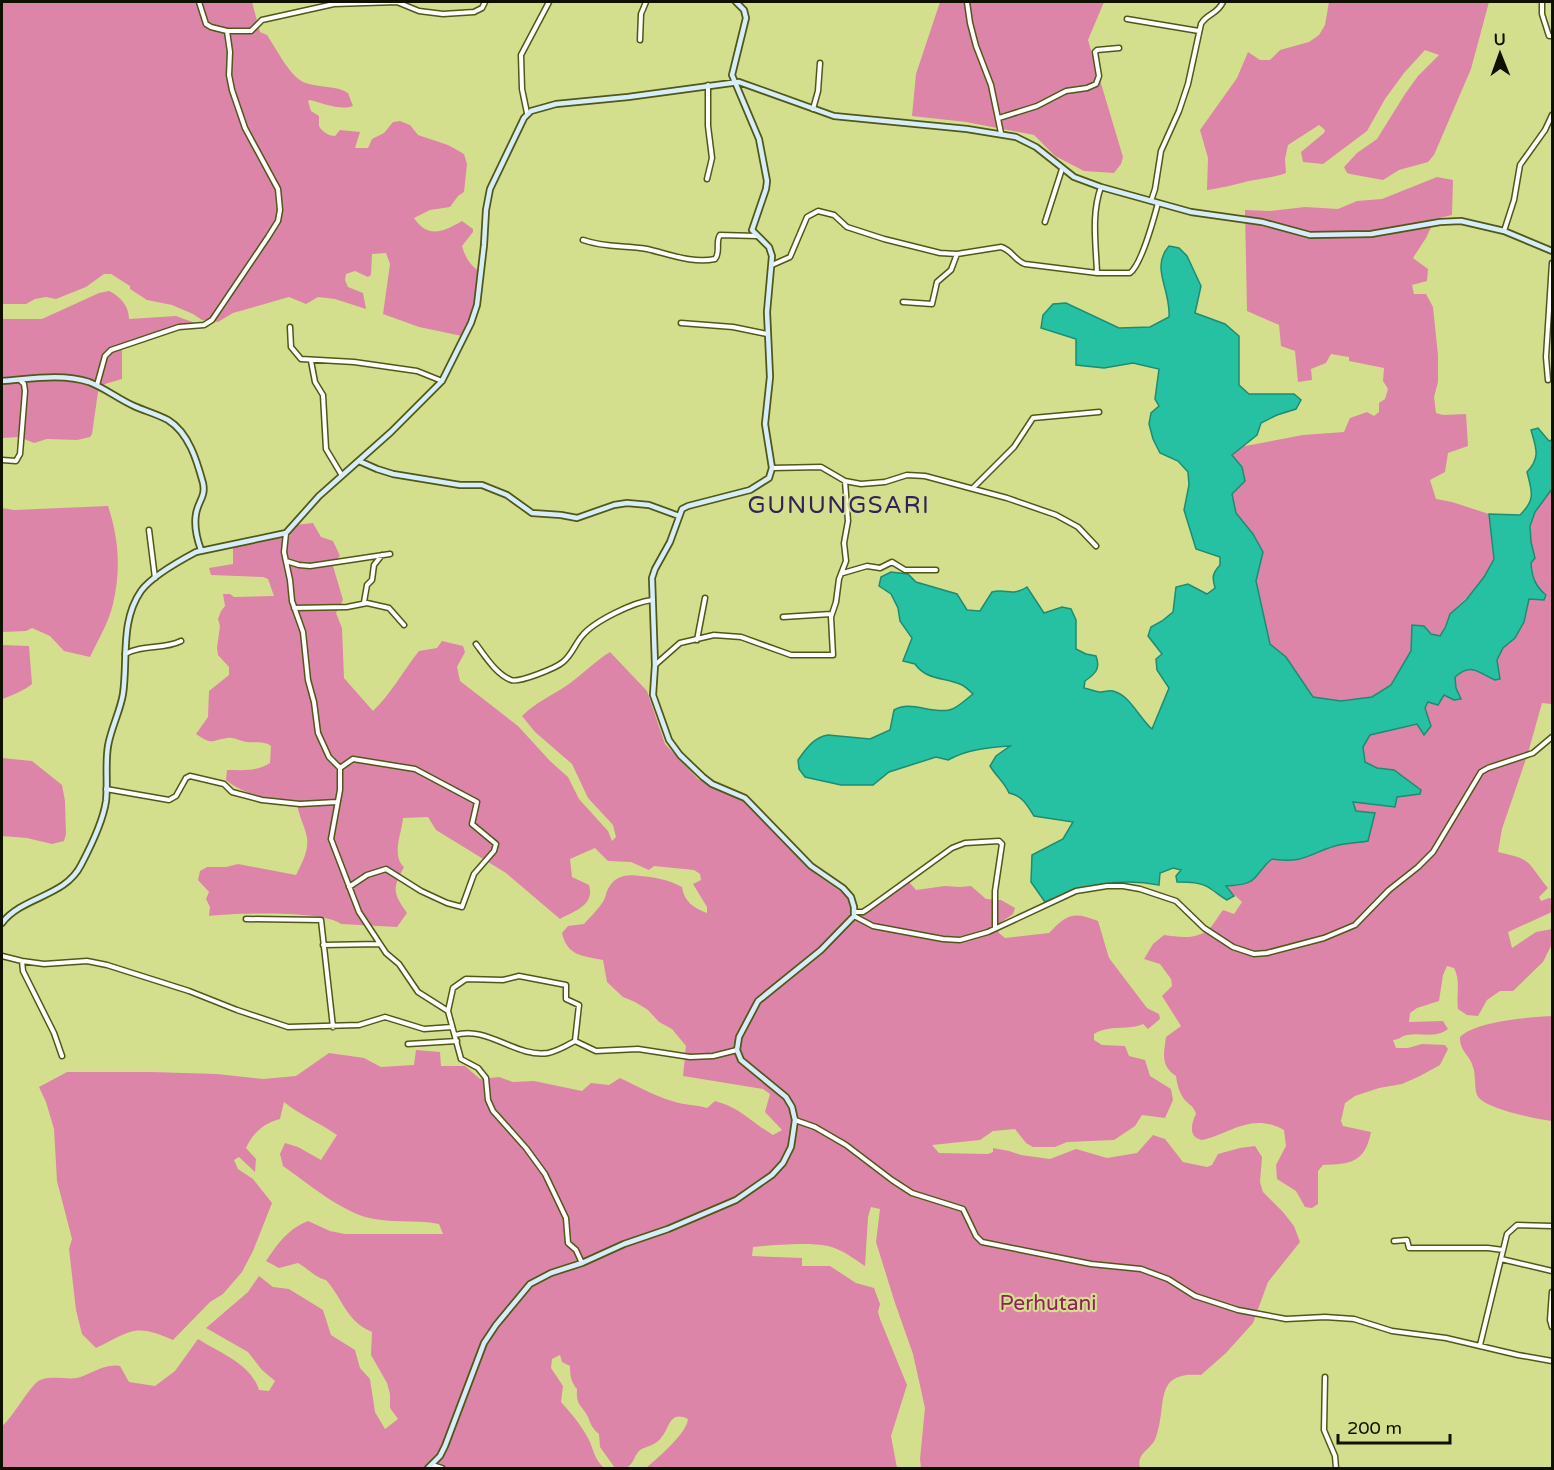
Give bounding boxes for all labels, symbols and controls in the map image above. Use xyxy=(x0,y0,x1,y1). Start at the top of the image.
north arrow xyxy=(1470,24,1530,84)
text: U xyxy=(1494,30,1506,50)
district label: GUNUNGSARI xyxy=(748,491,930,520)
park label: Perhutani xyxy=(999,1291,1097,1316)
scale bar xyxy=(1338,1407,1450,1445)
text: 200 m xyxy=(1347,1417,1402,1439)

